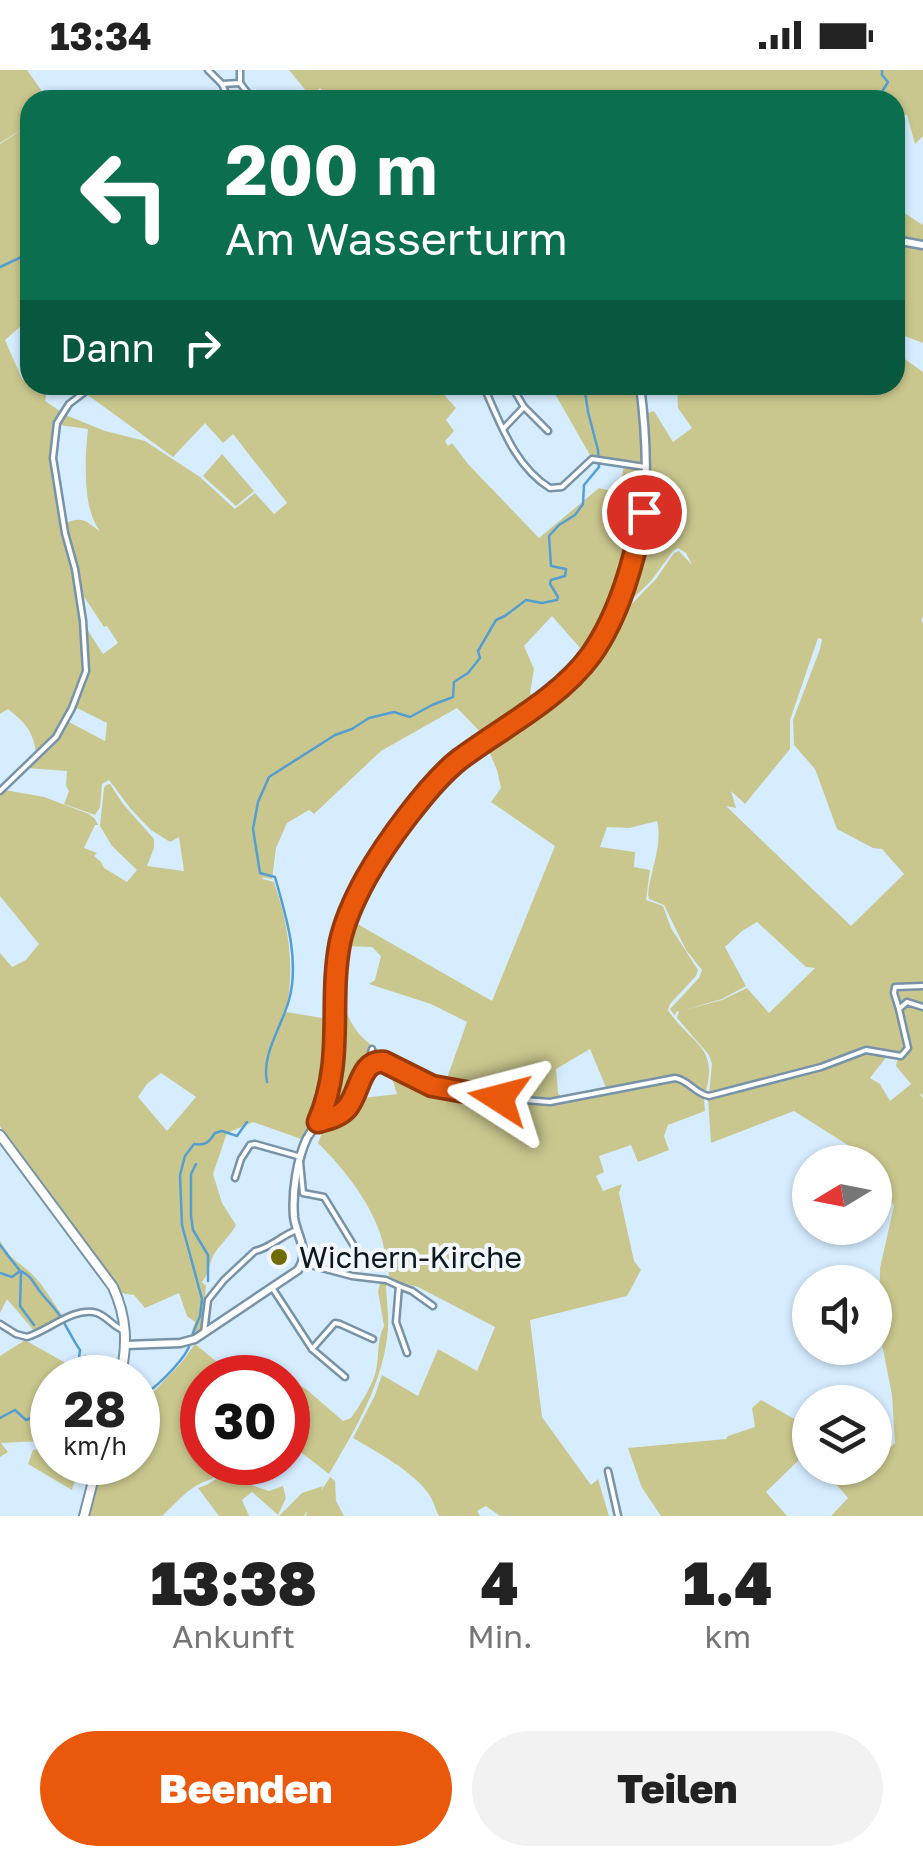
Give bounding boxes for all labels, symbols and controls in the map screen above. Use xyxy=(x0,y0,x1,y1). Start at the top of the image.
text: 13:34 xyxy=(50,13,152,58)
text: 200 m xyxy=(225,126,437,210)
icon: left xyxy=(60,130,190,260)
text: Am Wasserturm xyxy=(225,211,568,265)
icon: right xyxy=(175,320,230,375)
text: Dann xyxy=(60,325,155,370)
pin xyxy=(602,470,687,555)
icon: arrive xyxy=(617,485,672,540)
position arrow xyxy=(447,1046,551,1150)
north arrow xyxy=(792,1145,892,1245)
map controls xyxy=(792,1145,892,1485)
place label: Wichern-Kirche xyxy=(299,1239,522,1275)
marker: Wichern-Kirche xyxy=(268,1246,290,1268)
button: sound xyxy=(792,1265,892,1365)
speed limit sign: 30 xyxy=(180,1355,310,1485)
text: 28 xyxy=(64,1378,126,1438)
button: layers xyxy=(792,1385,892,1485)
text: km/h xyxy=(63,1430,127,1461)
text: 13:38 xyxy=(150,1546,317,1618)
text: 4 xyxy=(481,1546,519,1618)
text: 1.4 xyxy=(683,1546,773,1618)
text: Ankunft xyxy=(172,1617,295,1655)
text: Min. xyxy=(467,1617,533,1655)
text: km xyxy=(705,1617,751,1655)
button: Beenden xyxy=(40,1731,452,1846)
button: Teilen xyxy=(472,1731,883,1846)

